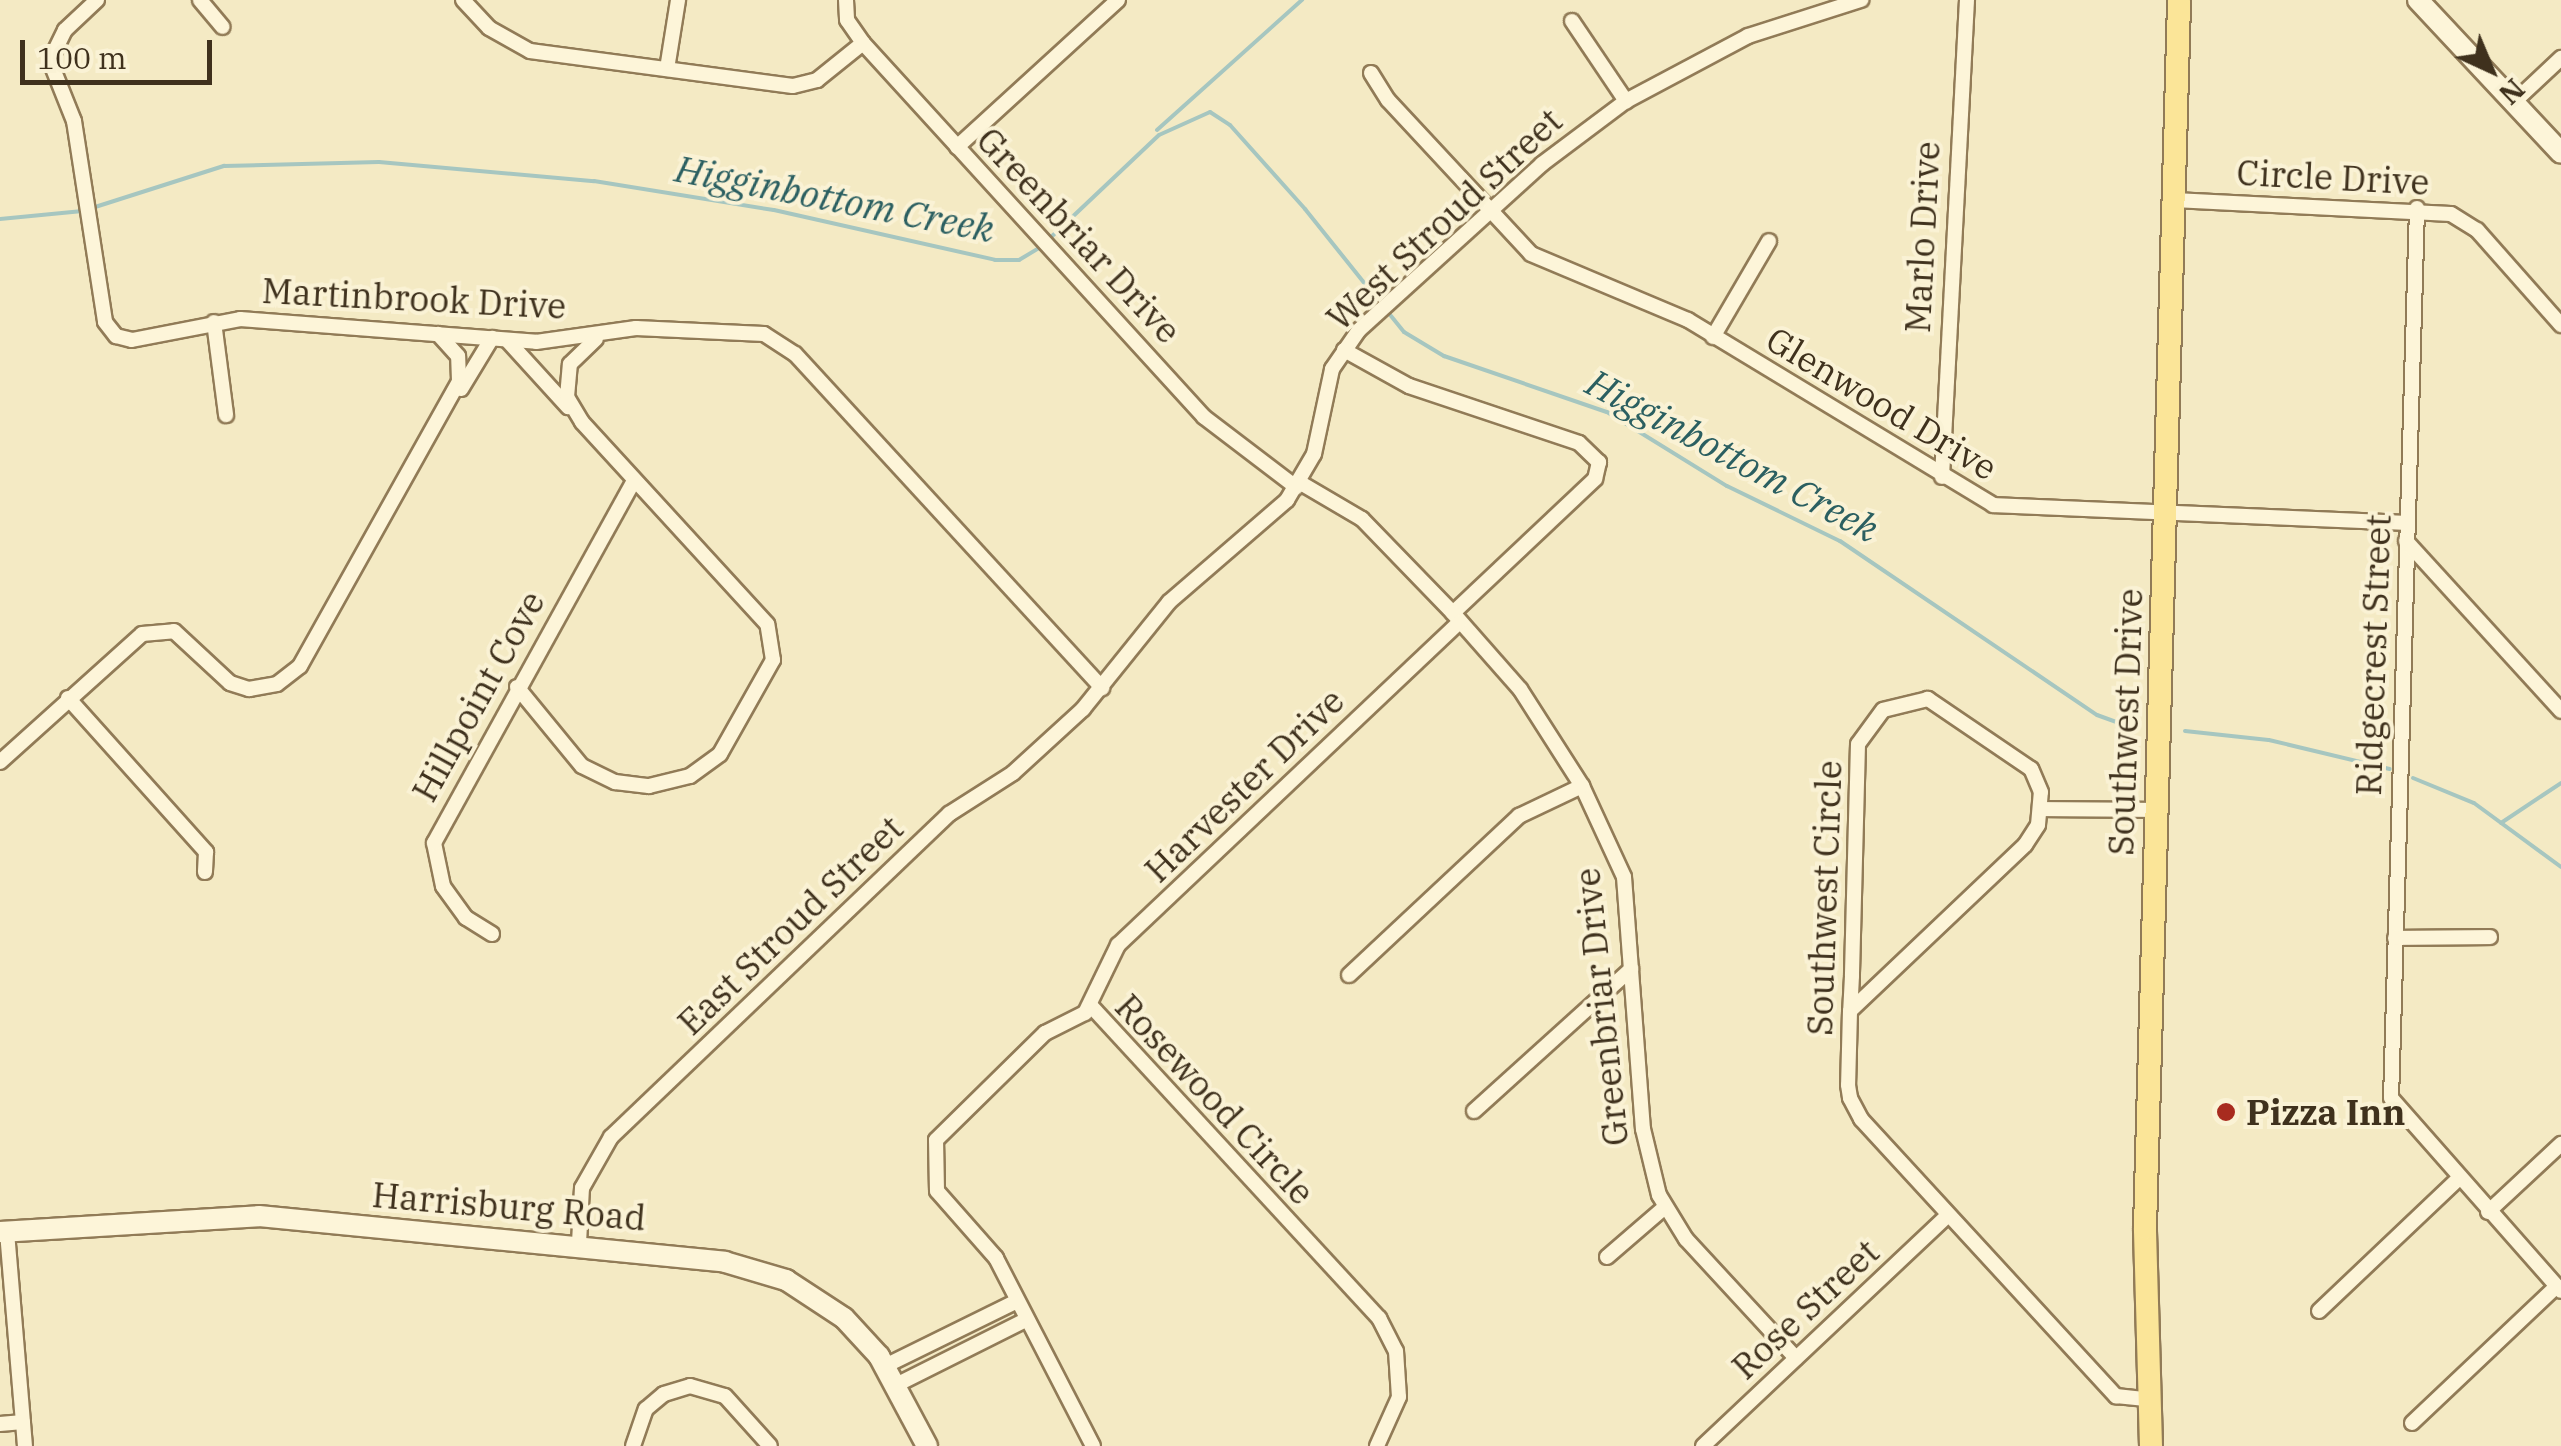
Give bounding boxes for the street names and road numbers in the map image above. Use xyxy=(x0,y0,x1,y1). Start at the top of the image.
street label: West Stroud Street xyxy=(1318,99,1570,339)
street label: Greenbriar Drive xyxy=(968,119,1190,351)
street label: Marlo Drive xyxy=(1896,140,1948,334)
street label: Circle Drive xyxy=(2236,151,2430,203)
street label: Martinbrook Drive xyxy=(261,269,567,327)
street label: Glenwood Drive xyxy=(1759,318,2005,488)
street label: Ridgecrest Street xyxy=(2347,514,2399,796)
street label: Hillpoint Cove xyxy=(403,584,553,808)
street label: Southwest Drive xyxy=(2099,588,2151,856)
street label: Harvester Drive xyxy=(1136,680,1352,890)
street label: Southwest Circle xyxy=(1798,760,1850,1036)
street label: East Stroud Street xyxy=(669,807,911,1043)
street label: Greenbriar Drive xyxy=(1566,866,1636,1148)
street label: Rosewood Circle xyxy=(1107,985,1323,1213)
street label: Harrisburg Road xyxy=(370,1173,648,1239)
street label: Rose Street xyxy=(1723,1231,1887,1387)

